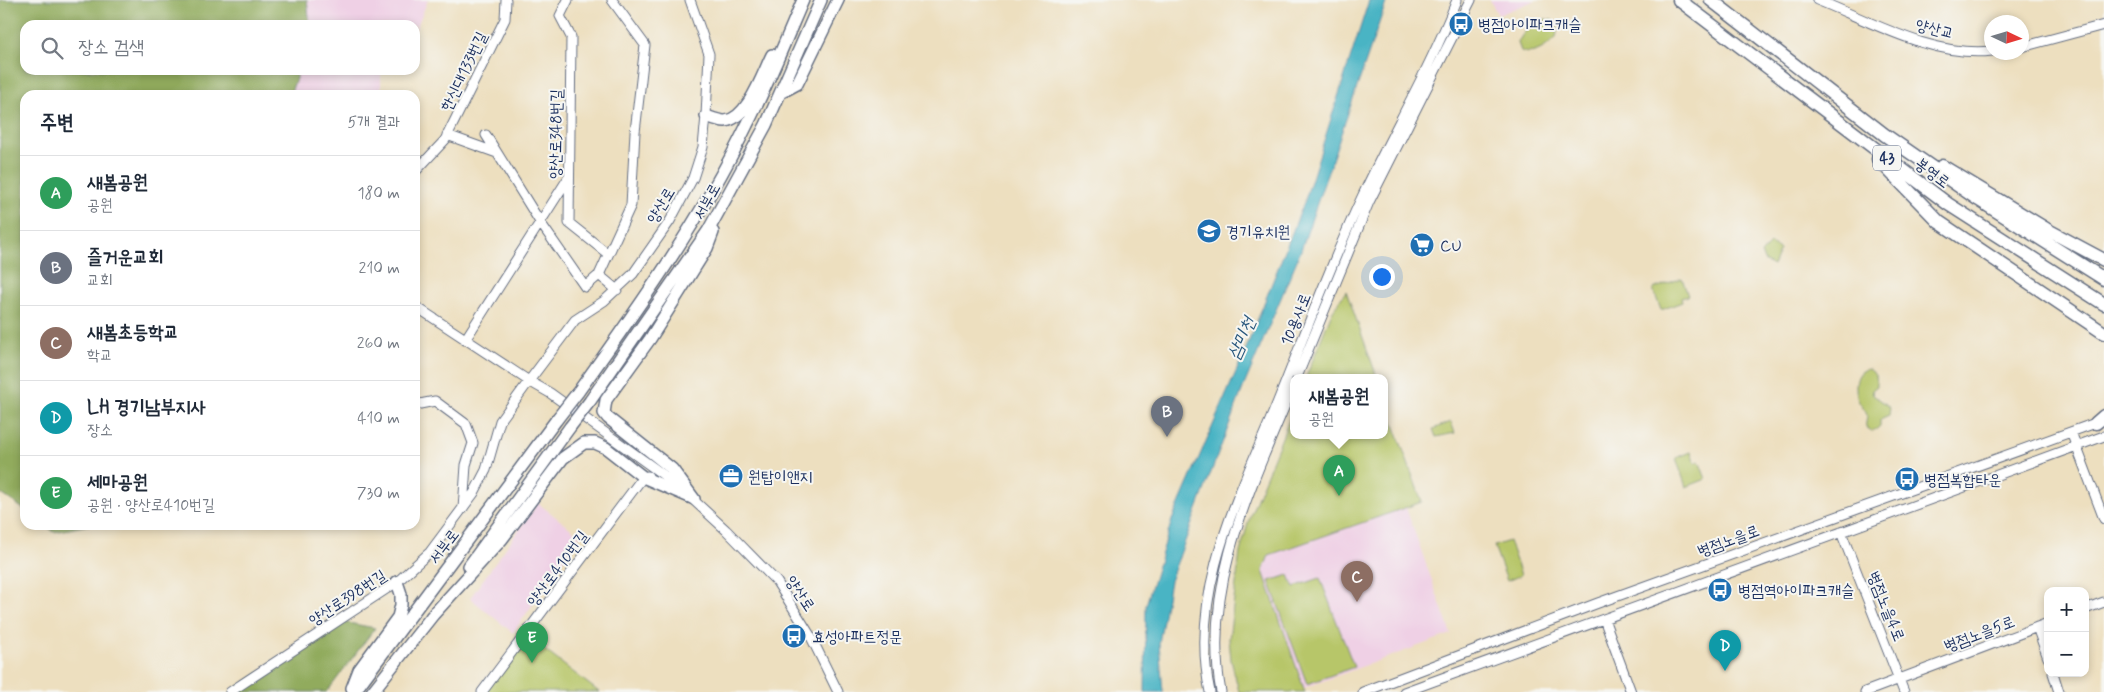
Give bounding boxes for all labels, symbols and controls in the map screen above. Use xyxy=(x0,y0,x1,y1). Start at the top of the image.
bus stop icon: 병점아이파크캐슬 xyxy=(1448,11,1474,37)
place label: 병점아이파크캐슬 xyxy=(1478,15,1581,36)
street label: 양산교 xyxy=(1913,15,1956,44)
north arrow xyxy=(1984,15,2029,60)
search box xyxy=(20,20,420,75)
street label: 한신대133번길 xyxy=(436,28,493,115)
icon: search xyxy=(38,34,66,62)
text: 장소 검색 xyxy=(78,35,144,60)
street label: 양산로348번길 xyxy=(545,89,568,179)
text: 주변 xyxy=(40,109,74,137)
text: 5개 결과 xyxy=(347,112,400,133)
road number: 43 xyxy=(1873,146,1901,170)
street label: 봉영로 xyxy=(1910,153,1954,193)
text: 새봄공원 xyxy=(87,170,148,195)
street label: 서부로 xyxy=(689,180,726,224)
text: A xyxy=(51,183,61,204)
text: 180 m xyxy=(357,183,400,204)
street label: 양산로 xyxy=(642,184,680,228)
text: 공원 xyxy=(87,195,113,216)
school or university icon: 경기유치원 xyxy=(1196,218,1222,244)
place label: 경기유치원 xyxy=(1226,222,1290,243)
supermarket icon: CU xyxy=(1409,232,1435,258)
place label: CU xyxy=(1440,236,1462,257)
text: 즐거운교회 xyxy=(87,245,163,270)
text: B xyxy=(51,258,61,279)
text: 210 m xyxy=(359,258,400,279)
your location xyxy=(1369,264,1395,290)
text: 교회 xyxy=(87,270,113,291)
street label: 10용사로 xyxy=(1276,290,1316,349)
water label: 삼미천 xyxy=(1222,312,1262,363)
text: 새봄초등학교 xyxy=(87,320,179,345)
text: C xyxy=(50,333,62,354)
text: 260 m xyxy=(357,333,400,354)
text: 학교 xyxy=(87,345,113,366)
popup xyxy=(1290,374,1388,439)
text: 새봄공원 xyxy=(1308,384,1370,409)
text: LH 경기남부지사 xyxy=(87,395,206,420)
pin: B xyxy=(1151,396,1183,437)
text: D xyxy=(50,408,62,429)
text: 410 m xyxy=(357,408,400,429)
text: 공원 xyxy=(1308,409,1334,430)
text: 장소 xyxy=(87,420,113,441)
pin: A xyxy=(1323,455,1355,496)
office icon: 원탑이앤지 xyxy=(718,463,744,489)
bus stop icon: 병점복합타운 xyxy=(1894,466,1920,492)
place label: 원탑이앤지 xyxy=(748,467,812,488)
text: 세마공원 xyxy=(87,470,148,495)
place label: 병점복합타운 xyxy=(1924,470,2001,491)
text: E xyxy=(51,483,61,504)
text: 730 m xyxy=(357,483,400,504)
text: 공원 · 양산로410번길 xyxy=(87,495,215,516)
street label: 병점노을로 xyxy=(1695,521,1762,562)
street label: 서부로 xyxy=(424,525,464,569)
street label: 양산로410번길 xyxy=(523,527,594,611)
pin: C xyxy=(1341,561,1373,602)
street label: 양산로398번길 xyxy=(305,565,391,631)
street label: 병점노을4로 xyxy=(1862,568,1909,645)
street label: 양산로 xyxy=(780,572,819,616)
bus stop icon: 병점역아이파크캐슬 xyxy=(1707,577,1733,603)
place label: 병점역아이파크캐슬 xyxy=(1738,581,1854,602)
map controls xyxy=(2044,587,2089,677)
button: + xyxy=(2044,587,2089,632)
street label: 병점노을5로 xyxy=(1941,611,2018,657)
pin: E xyxy=(516,622,548,663)
bus stop icon: 효성아파트정문 xyxy=(781,623,807,649)
place label: 효성아파트정문 xyxy=(812,627,902,648)
pin: D xyxy=(1709,630,1741,671)
button: − xyxy=(2044,632,2089,677)

